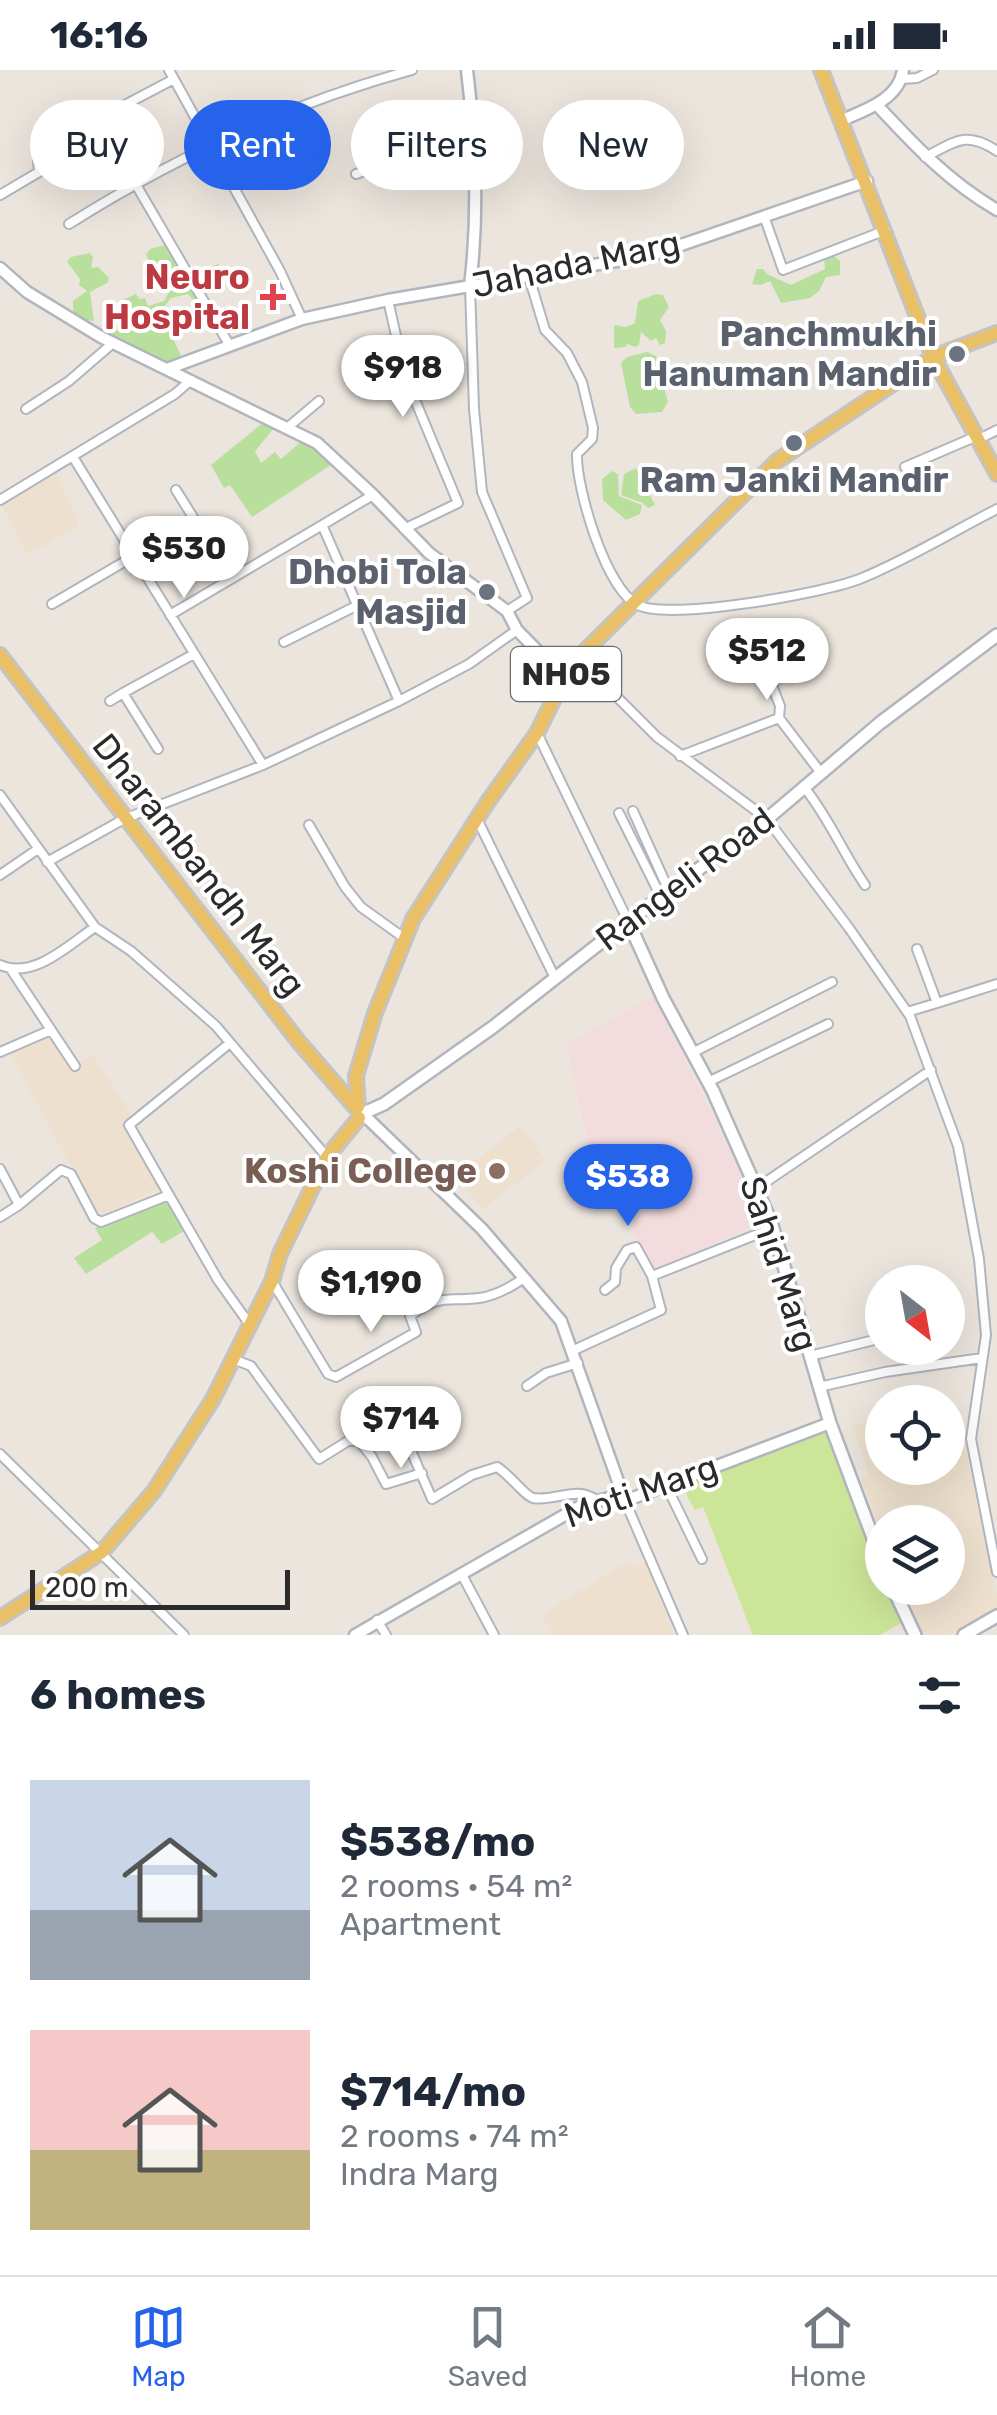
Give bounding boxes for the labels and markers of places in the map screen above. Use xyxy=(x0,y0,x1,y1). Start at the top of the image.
place label: Neuro Hospital xyxy=(104,256,250,338)
marker: Neuro Hospital xyxy=(260,284,286,310)
place label: Panchmukhi Hanuman Mandir xyxy=(643,313,937,395)
pin: $918 xyxy=(344,335,462,420)
marker: Panchmukhi Hanuman Mandir xyxy=(946,343,968,365)
marker: Ram Janki Mandir xyxy=(783,432,805,454)
place label: Ram Janki Mandir xyxy=(640,459,949,501)
pin: $530 xyxy=(125,516,243,601)
place label: Dhobi Tola Masjid xyxy=(288,551,467,633)
marker: Dhobi Tola Masjid xyxy=(476,581,498,603)
pin: $512 xyxy=(708,618,826,703)
pin: $538 xyxy=(569,1144,687,1229)
place label: Koshi College xyxy=(244,1150,477,1192)
marker: Koshi College xyxy=(486,1160,508,1182)
pin: $1,190 xyxy=(290,1250,452,1335)
pin: $714 xyxy=(342,1386,460,1471)

